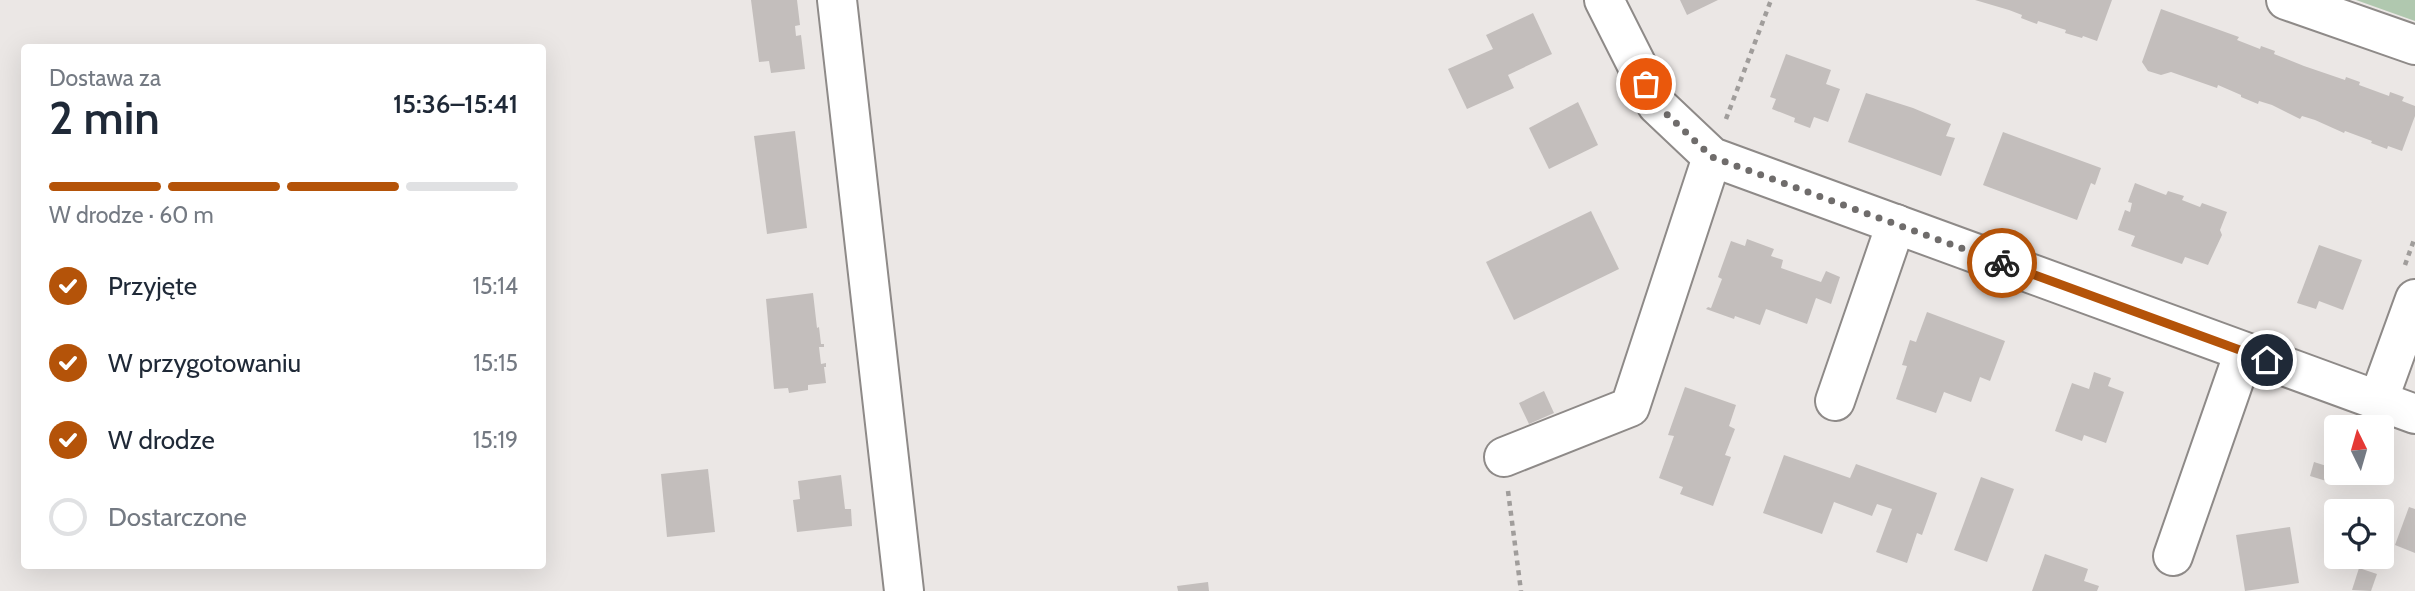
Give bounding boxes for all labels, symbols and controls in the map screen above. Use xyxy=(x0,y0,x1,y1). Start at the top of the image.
pin xyxy=(1616,54,1676,114)
text: Dostawa za xyxy=(49,64,161,92)
icon: bag xyxy=(1627,65,1665,103)
text: 15:36–15:41 xyxy=(393,88,518,120)
text: 2 min xyxy=(49,90,160,146)
text: W drodze · 60 m xyxy=(49,201,214,229)
courier xyxy=(1967,228,2037,298)
icon: bike xyxy=(1983,244,2021,282)
icon: check xyxy=(49,267,87,305)
text: Przyjęte xyxy=(108,270,197,302)
text: 15:14 xyxy=(472,272,518,300)
pin xyxy=(2237,330,2297,390)
icon: home xyxy=(2248,341,2286,379)
icon: check xyxy=(49,344,87,382)
text: W przygotowaniu xyxy=(108,347,301,379)
text: 15:15 xyxy=(473,349,518,377)
north arrow xyxy=(2324,415,2394,485)
map controls xyxy=(2324,415,2394,569)
icon: check xyxy=(49,421,87,459)
text: W drodze xyxy=(108,424,215,456)
text: 15:19 xyxy=(473,426,518,454)
button: locate xyxy=(2324,499,2394,569)
text: Dostarczone xyxy=(108,501,247,533)

